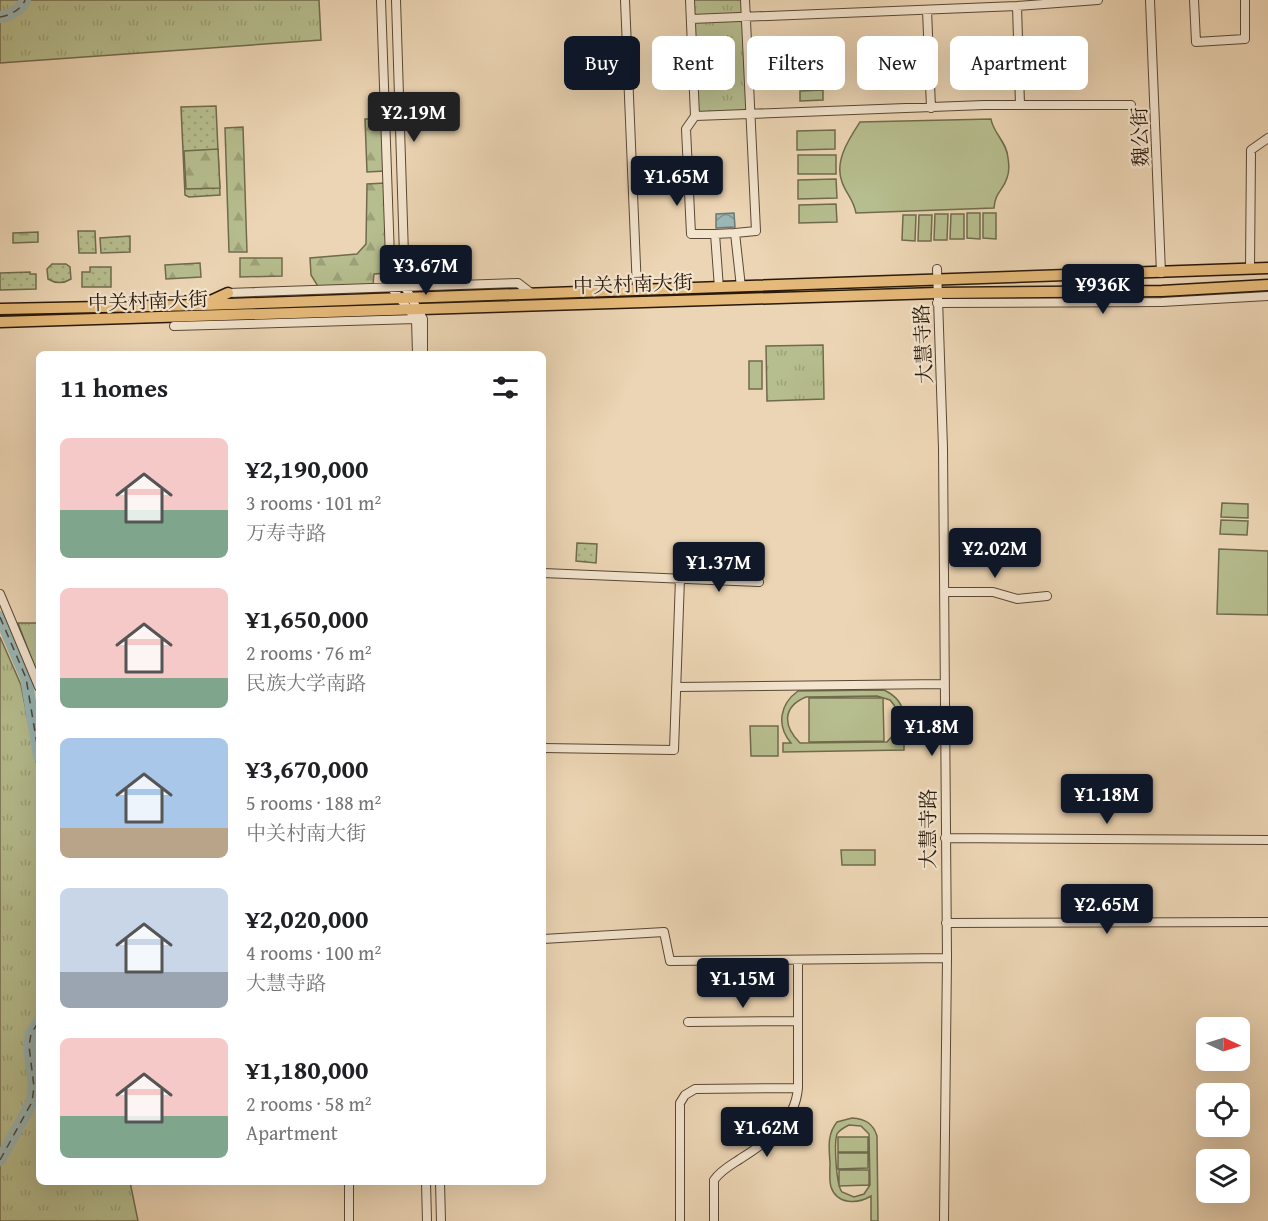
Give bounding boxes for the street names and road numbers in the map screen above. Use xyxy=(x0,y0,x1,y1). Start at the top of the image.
street label: 魏公街 xyxy=(1124,107,1155,168)
street label: 中关村南大街 xyxy=(573,267,693,300)
street label: 中关村南大街 xyxy=(88,284,208,317)
street label: 大慧寺路 xyxy=(906,303,939,385)
street label: 大慧寺路 xyxy=(913,789,942,869)

